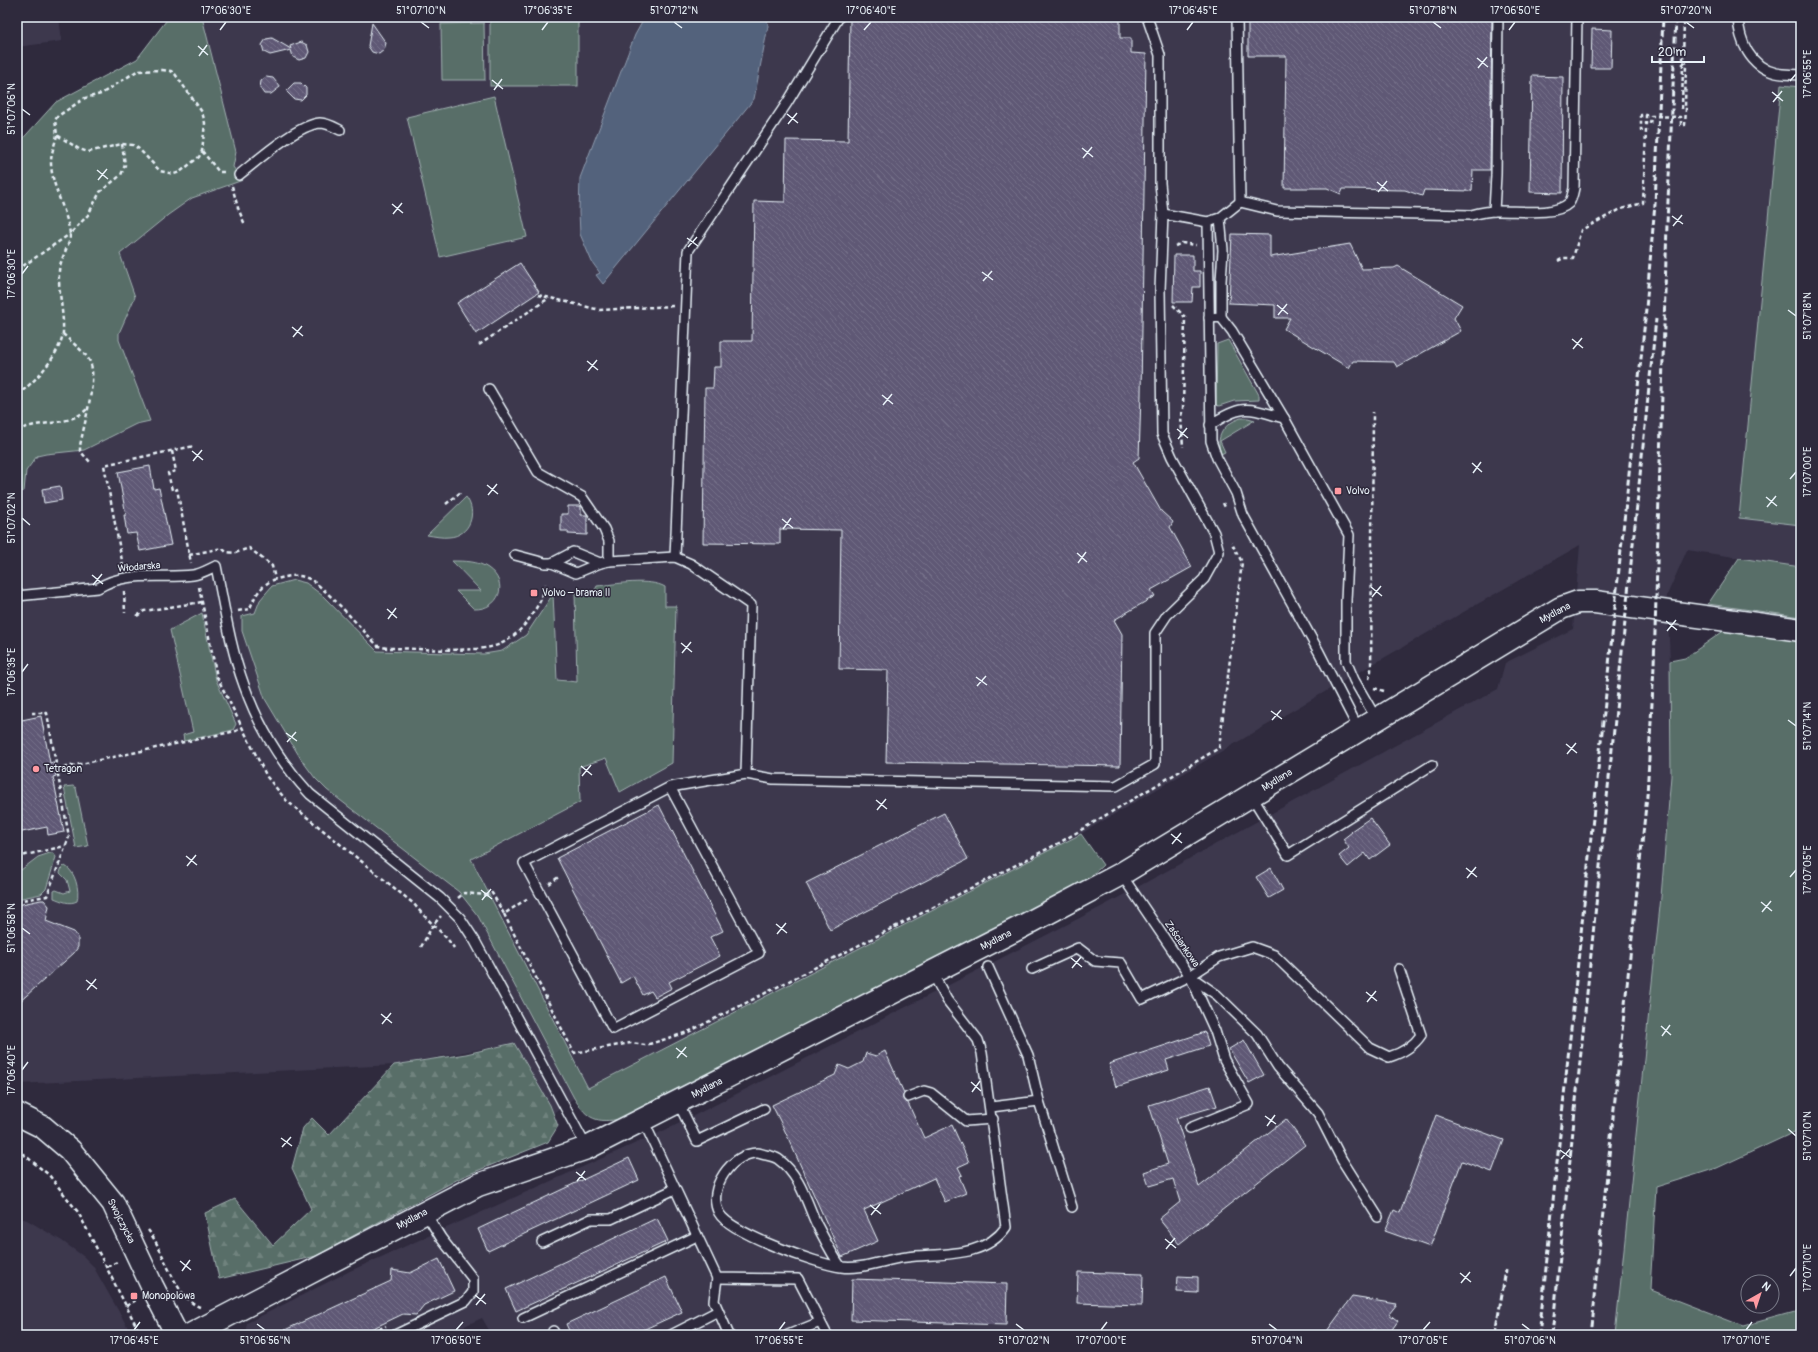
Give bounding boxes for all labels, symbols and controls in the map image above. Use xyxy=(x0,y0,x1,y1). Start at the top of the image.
text: 17°06'30"E xyxy=(201,5,251,17)
text: 51°07'10"N xyxy=(396,5,446,17)
text: 17°06'35"E xyxy=(524,5,572,17)
text: 51°07'12"N xyxy=(650,5,698,17)
text: 17°06'40"E xyxy=(846,5,896,17)
text: 17°06'45"E xyxy=(1169,5,1217,17)
text: 51°07'18"N xyxy=(1409,5,1457,17)
text: 17°06'50"E xyxy=(1490,5,1540,17)
text: 51°07'20"N xyxy=(1660,5,1712,17)
scale bar xyxy=(1652,38,1704,64)
text: 20 m xyxy=(1658,45,1687,60)
text: 17°06'55"E xyxy=(1802,50,1814,98)
text: 51°07'06"N xyxy=(6,83,18,135)
text: 17°06'30"E xyxy=(6,249,18,299)
text: 51°07'18"N xyxy=(1802,292,1814,340)
text: 17°07'00"E xyxy=(1802,447,1814,497)
place label: Volvo xyxy=(1346,485,1370,497)
marker: Volvo xyxy=(1333,486,1343,496)
text: 51°07'02"N xyxy=(6,492,18,544)
street label: Włodarska xyxy=(117,559,161,575)
place label: Volvo – brama II xyxy=(542,587,610,599)
marker: Volvo – brama II xyxy=(529,588,539,598)
street label: Mydlana xyxy=(1537,600,1573,626)
text: 17°06'35"E xyxy=(6,648,18,696)
text: 51°07'14"N xyxy=(1802,702,1814,750)
place label: Tetragon xyxy=(44,763,82,775)
marker: Tetragon xyxy=(31,764,41,774)
street label: Mydlana xyxy=(1260,766,1295,794)
text: 17°07'05"E xyxy=(1802,845,1814,895)
text: 51°06'58"N xyxy=(6,903,18,953)
street label: Zaściankowa xyxy=(1162,918,1202,970)
street label: Mydlana xyxy=(978,927,1014,953)
text: 17°06'40"E xyxy=(6,1045,18,1095)
street label: Mydlana xyxy=(689,1075,725,1101)
text: 51°07'10"N xyxy=(1802,1111,1814,1161)
street label: Swojczycka xyxy=(105,1197,138,1246)
street label: Mydlana xyxy=(394,1206,430,1232)
text: 17°07'10"E xyxy=(1802,1244,1814,1292)
north arrow xyxy=(1740,1274,1780,1314)
text: N xyxy=(1759,1279,1773,1294)
place label: Monopolowa xyxy=(142,1290,195,1302)
marker: Monopolowa xyxy=(129,1291,139,1301)
text: 17°06'45"E xyxy=(110,1335,158,1347)
text: 51°06'56"N xyxy=(240,1335,290,1347)
text: 17°06'50"E xyxy=(431,1335,481,1347)
text: 17°06'55"E xyxy=(755,1335,803,1347)
text: 51°07'02"N xyxy=(998,1335,1050,1347)
text: 17°07'00"E xyxy=(1076,1335,1126,1347)
text: 51°07'04"N xyxy=(1251,1335,1303,1347)
text: 17°07'05"E xyxy=(1398,1335,1448,1347)
text: 51°07'06"N xyxy=(1504,1335,1556,1347)
text: 17°07'10"E xyxy=(1722,1335,1770,1347)

